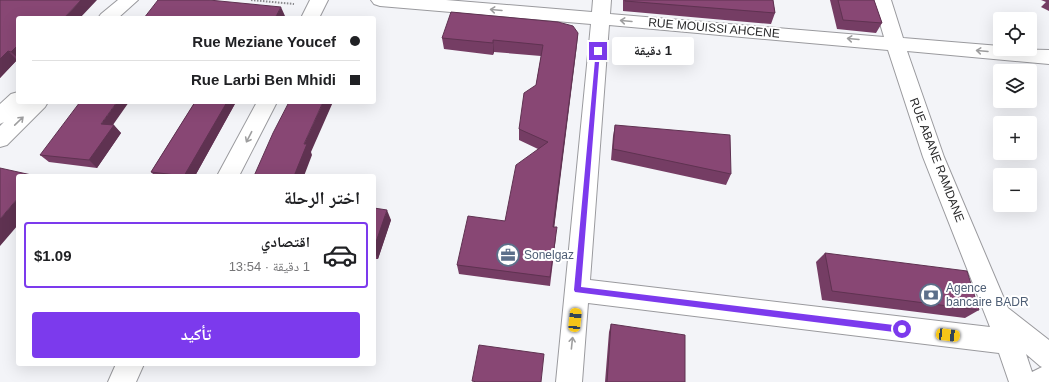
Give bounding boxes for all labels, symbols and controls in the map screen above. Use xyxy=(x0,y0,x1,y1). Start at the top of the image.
one-way arrow xyxy=(490,6,503,13)
map controls xyxy=(993,12,1037,212)
button: locate xyxy=(993,12,1037,56)
street label: RUE MOUISSI AHCENE xyxy=(648,15,780,41)
one-way arrow xyxy=(620,17,633,24)
text: Rue Meziane Youcef xyxy=(192,33,336,50)
one-way arrow xyxy=(847,36,860,43)
callout: 1 دقيقة xyxy=(612,37,694,65)
route end xyxy=(589,42,607,60)
text: 1 دقيقة xyxy=(634,43,672,58)
one-way arrow xyxy=(976,47,989,54)
button: layers xyxy=(993,64,1037,108)
text: Rue Larbi Ben Mhidi xyxy=(191,71,336,88)
street label: RUE ABANE RAMDANE xyxy=(907,96,967,224)
one-way arrow xyxy=(14,116,24,125)
button: + xyxy=(993,116,1037,160)
one-way arrow xyxy=(244,130,252,142)
button: − xyxy=(993,168,1037,212)
text: اختر الرحلة xyxy=(284,188,360,208)
text: اقتصادي xyxy=(261,233,310,250)
icon: car xyxy=(322,237,358,273)
office icon: Sonelgaz xyxy=(495,242,521,268)
text: $1.09 xyxy=(34,247,72,264)
place label: Sonelgaz xyxy=(524,248,574,262)
text: 1 دقيقة · 13:54 xyxy=(229,259,310,274)
place label: Agence bancaire BADR xyxy=(946,281,1029,309)
bank icon: Agence bancaire BADR xyxy=(918,282,944,308)
car xyxy=(568,307,582,333)
button: تأكيد xyxy=(32,312,360,358)
route start xyxy=(893,320,911,338)
car xyxy=(935,328,961,342)
one-way arrow xyxy=(569,337,576,350)

